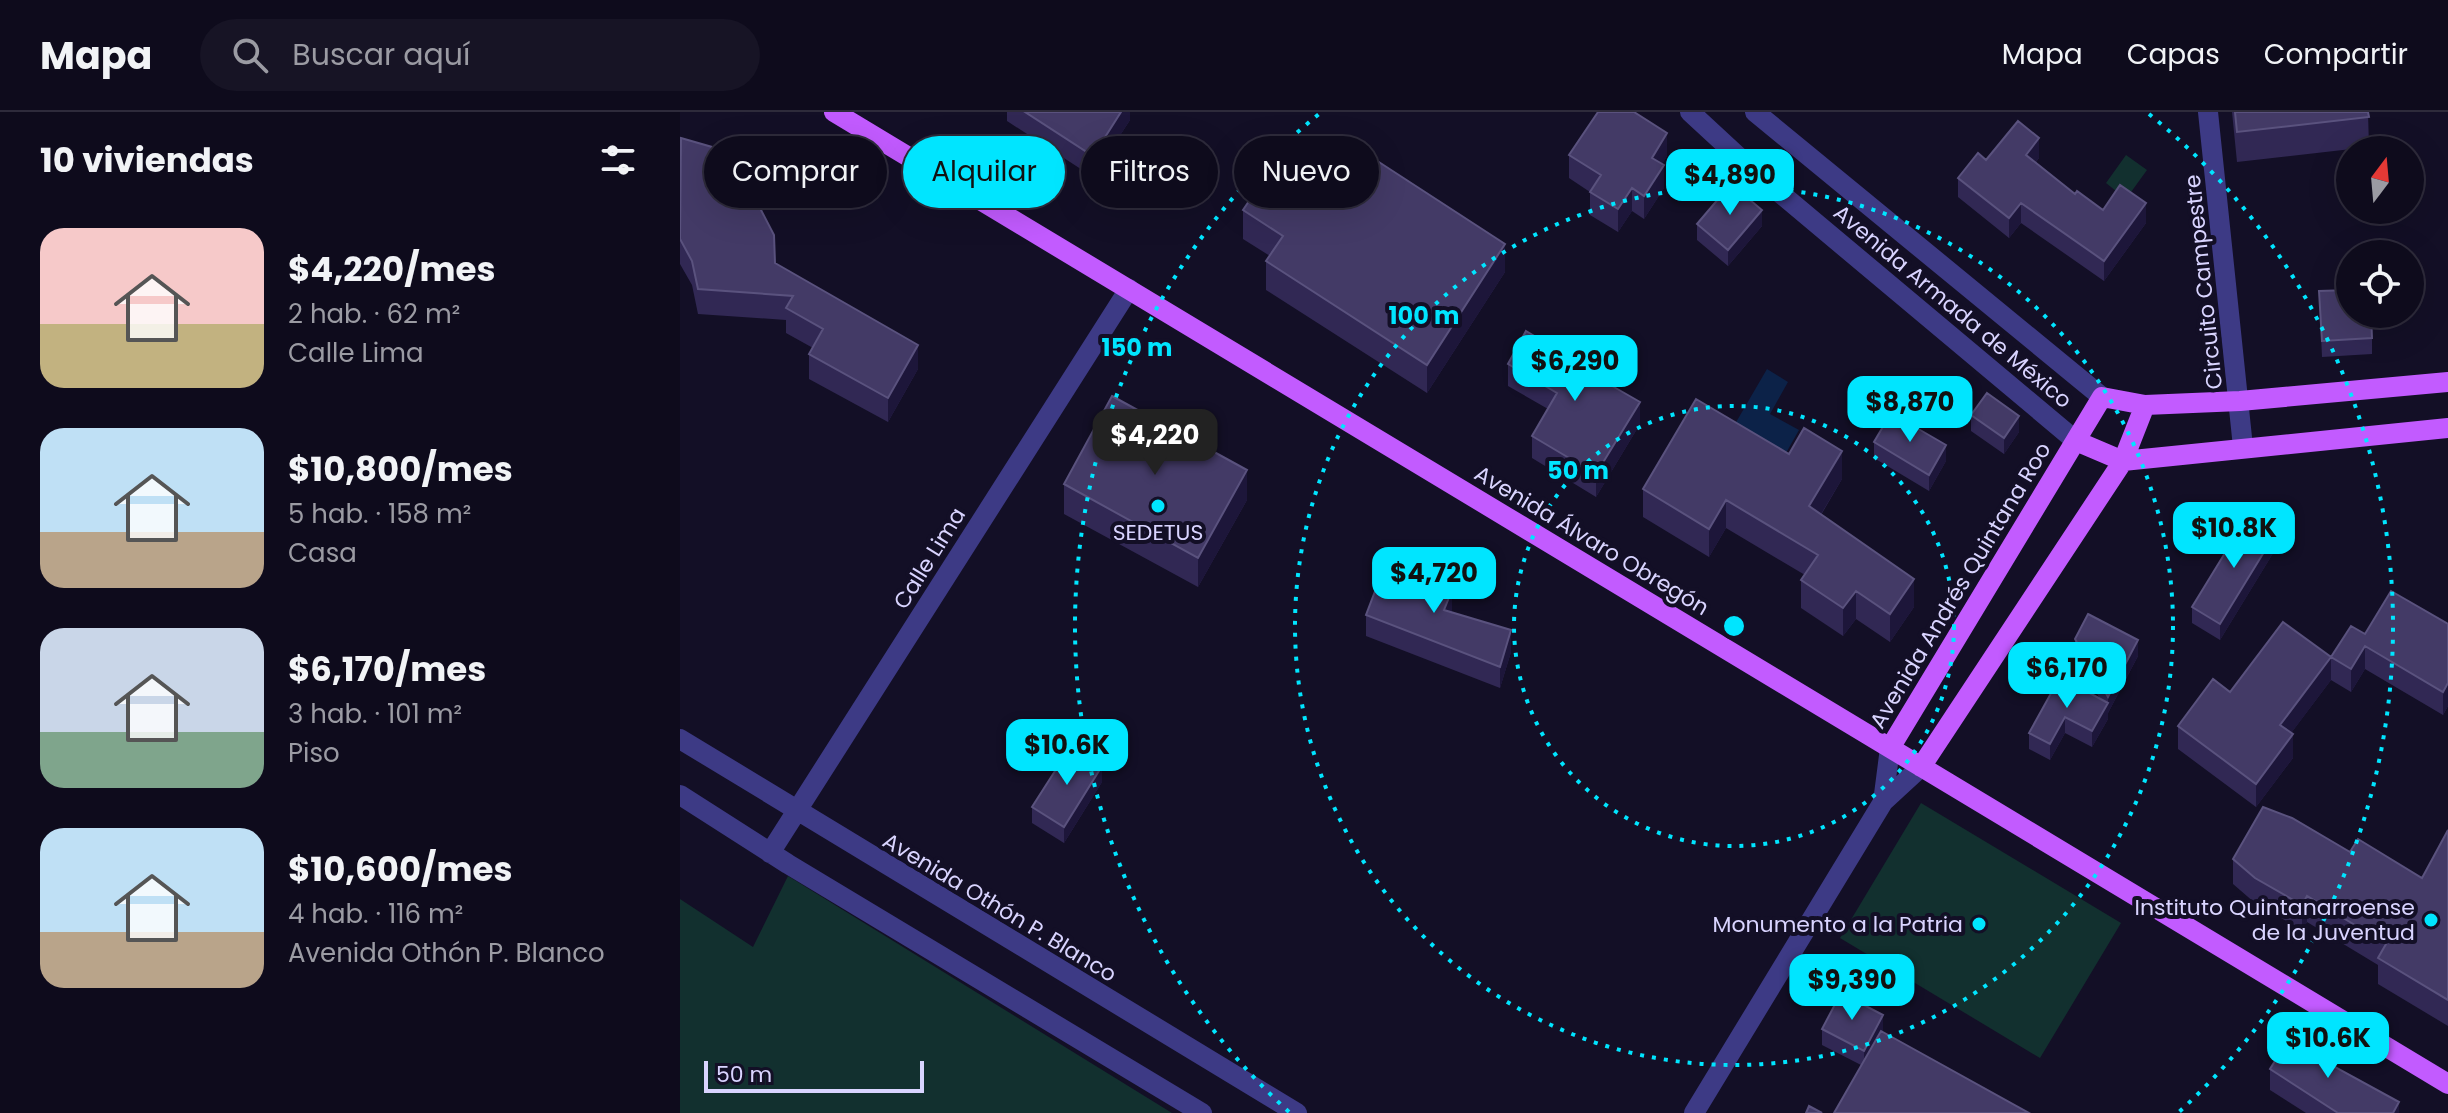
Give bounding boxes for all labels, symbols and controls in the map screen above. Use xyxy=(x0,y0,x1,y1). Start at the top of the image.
search box xyxy=(200,19,760,91)
text: Mapa xyxy=(40,29,152,82)
icon: search xyxy=(228,33,272,77)
text: Buscar aquí xyxy=(292,33,470,76)
text: Mapa xyxy=(2002,35,2083,74)
text: Capas xyxy=(2127,35,2220,74)
text: Compartir xyxy=(2264,35,2408,74)
text: 10 viviendas xyxy=(40,136,254,184)
chip: Comprar xyxy=(704,136,887,208)
chip: Alquilar xyxy=(903,136,1065,208)
chip: Filtros xyxy=(1081,136,1218,208)
chip: Nuevo xyxy=(1234,136,1379,208)
north arrow xyxy=(2336,136,2424,224)
map controls xyxy=(2336,136,2424,328)
icon: filters xyxy=(596,138,640,182)
pin: $4,890 xyxy=(1665,149,1795,217)
text: $4,890 xyxy=(1684,157,1776,193)
street label: Circuito Campestre xyxy=(2177,173,2230,391)
street label: Avenida Armada de México xyxy=(1827,197,2078,415)
button: locate xyxy=(2336,240,2424,328)
text: $4,220/mes xyxy=(288,245,495,293)
icon: home xyxy=(104,260,200,356)
text: 2 hab. · 62 m² xyxy=(288,296,460,332)
text: 100 m xyxy=(1389,299,1459,332)
text: 150 m xyxy=(1102,331,1172,364)
text: Calle Lima xyxy=(288,335,424,371)
pin: $6,290 xyxy=(1510,335,1640,403)
text: $6,290 xyxy=(1531,343,1619,379)
pin: $8,870 xyxy=(1845,376,1975,444)
text: $8,870 xyxy=(1865,384,1955,420)
pin: $4,220 xyxy=(1090,409,1220,477)
text: $4,220 xyxy=(1111,417,1199,453)
street label: Avenida Andrés Quintana Roo xyxy=(1862,436,2058,734)
text: $10,800/mes xyxy=(288,445,513,493)
text: 50 m xyxy=(1547,454,1609,487)
street label: Avenida Álvaro Obregón xyxy=(1469,458,1715,623)
icon: home xyxy=(104,460,200,556)
text: 5 hab. · 158 m² xyxy=(288,496,471,532)
marker: SEDETUS xyxy=(1149,497,1167,515)
street label: Calle Lima xyxy=(886,501,973,615)
pin: $10.8K xyxy=(2169,502,2299,570)
text: $10.8K xyxy=(2191,510,2277,546)
place label: SEDETUS xyxy=(1113,517,1203,548)
text: Casa xyxy=(288,535,357,571)
pin: $4,720 xyxy=(1369,547,1499,615)
text: $4,720 xyxy=(1390,555,1478,591)
centre of rings xyxy=(1720,612,1748,640)
pin: $6,170 xyxy=(2002,642,2132,710)
text: $6,170/mes xyxy=(288,645,486,693)
text: $6,170 xyxy=(2026,650,2108,686)
icon: home xyxy=(104,660,200,756)
text: 3 hab. · 101 m² xyxy=(288,696,462,732)
pin: $10.6K xyxy=(1002,719,1132,787)
text: $10.6K xyxy=(1024,727,1110,763)
text: Piso xyxy=(288,735,340,771)
street label: Avenida Othón P. Blanco xyxy=(877,825,1123,990)
text: $10,600/mes xyxy=(288,845,512,893)
icon: home xyxy=(104,860,200,956)
place label: Instituto Quintanarroense de la Juventud xyxy=(2134,892,2415,948)
text: 4 hab. · 116 m² xyxy=(288,896,463,932)
place label: Monumento a la Patria xyxy=(1712,909,1963,940)
marker: Instituto Quintanarroense de la Juventud xyxy=(2422,911,2440,929)
marker: Monumento a la Patria xyxy=(1970,915,1988,933)
text: Avenida Othón P. Blanco xyxy=(288,935,605,971)
pin: $9,390 xyxy=(1787,954,1917,1022)
text: $9,390 xyxy=(1807,962,1897,998)
pin: $10.6K xyxy=(2263,1012,2393,1080)
text: $10.6K xyxy=(2285,1020,2371,1056)
scale bar xyxy=(704,1057,924,1093)
text: 50 m xyxy=(716,1059,772,1090)

